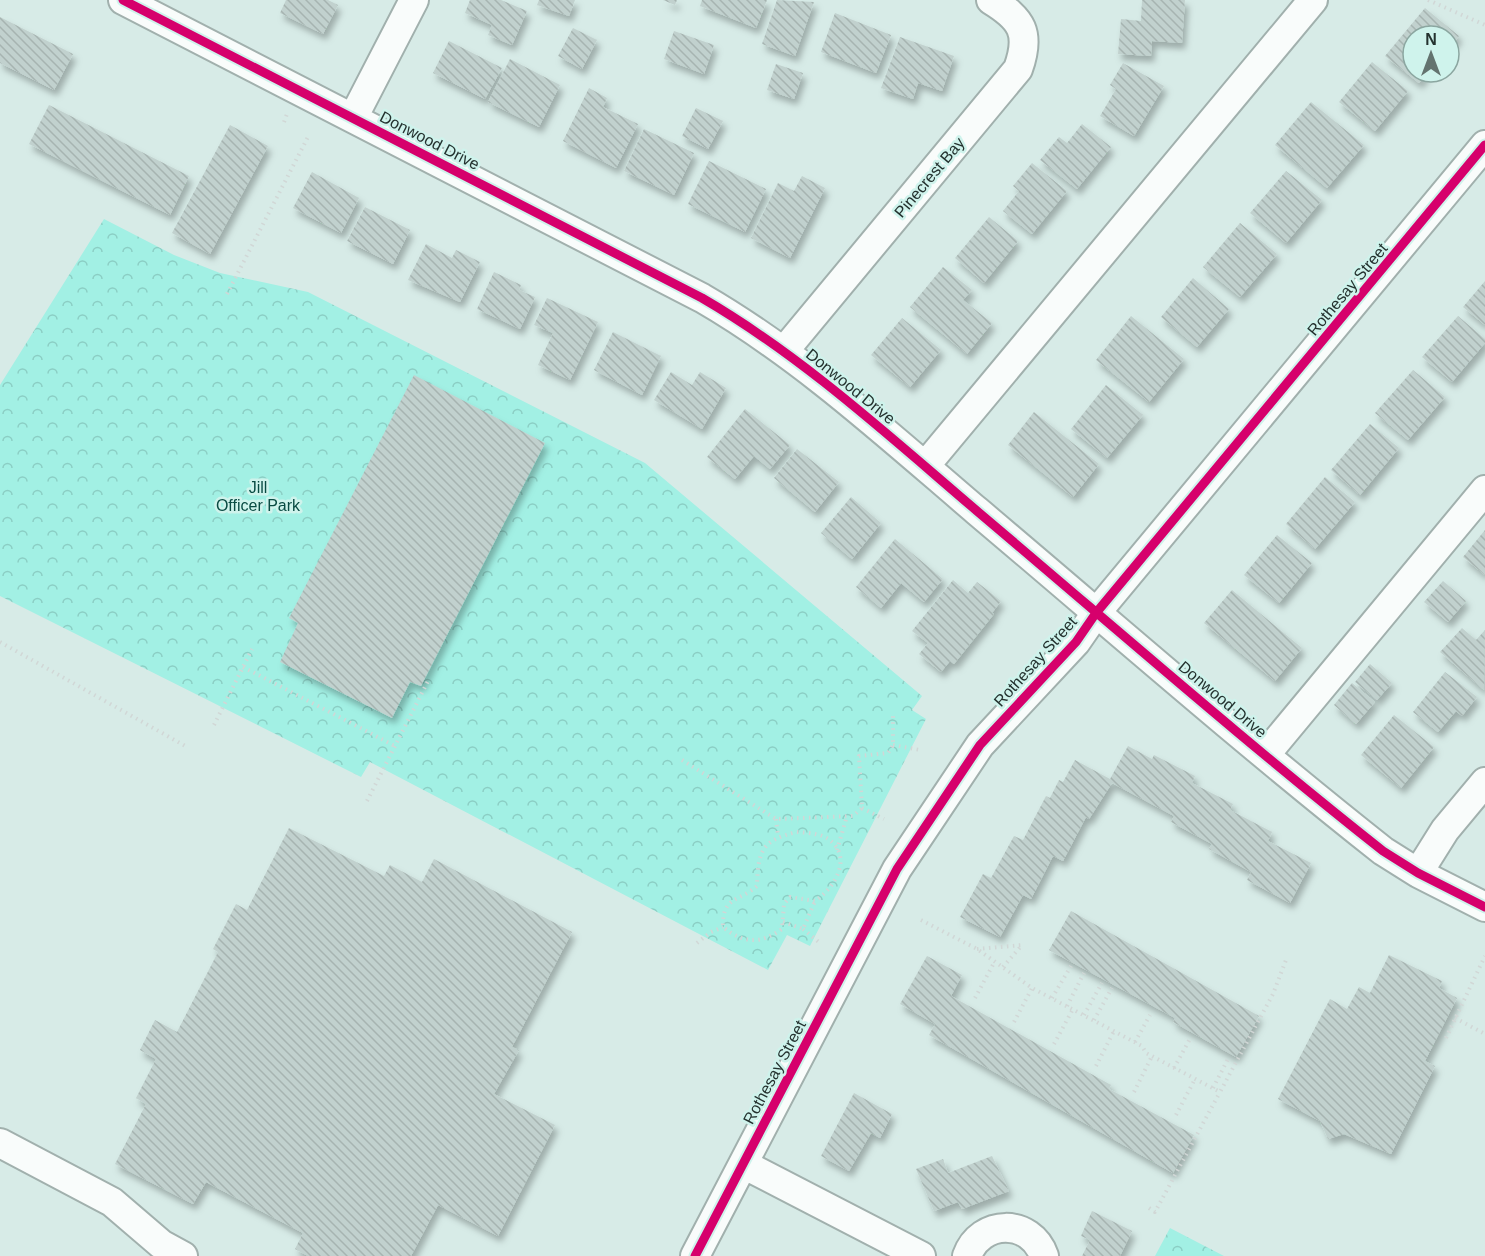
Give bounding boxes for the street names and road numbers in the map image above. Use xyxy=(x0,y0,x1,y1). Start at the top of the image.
street label: Donwood Drive xyxy=(377,108,482,173)
street label: Pinecrest Bay xyxy=(891,134,968,221)
street label: Rothesay Street xyxy=(1304,239,1391,339)
street label: Donwood Drive xyxy=(803,345,899,427)
street label: Rothesay Street xyxy=(991,613,1080,710)
street label: Donwood Drive xyxy=(1175,658,1270,741)
street label: Rothesay Street xyxy=(740,1017,809,1127)

